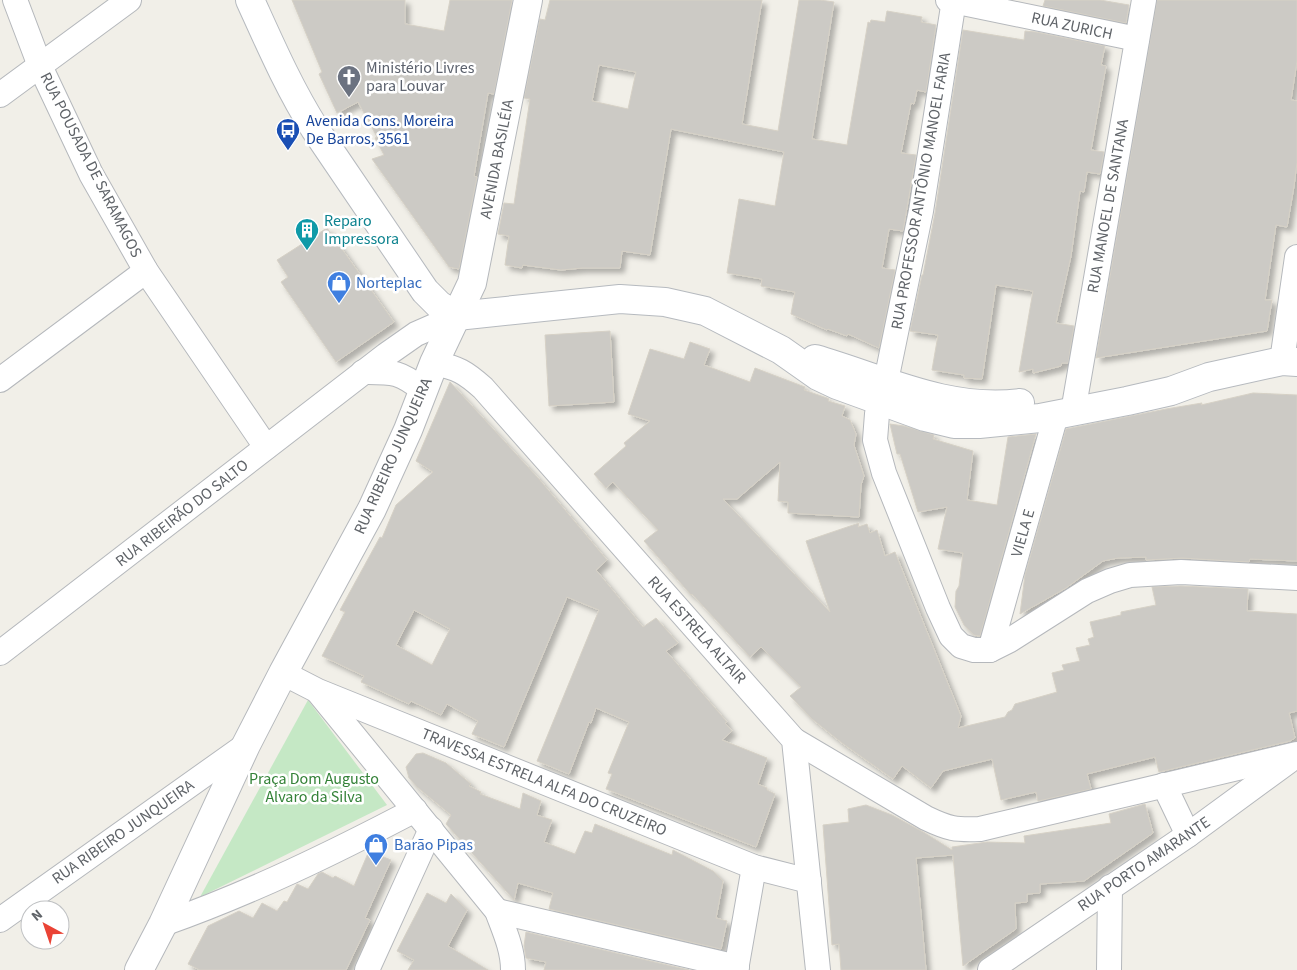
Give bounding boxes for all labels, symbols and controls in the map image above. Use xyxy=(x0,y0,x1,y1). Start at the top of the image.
street label: RUA ZURICH xyxy=(1029,7,1115,45)
street label: RUA PROFESSOR ANTÔNIO MANOEL FARIA xyxy=(886,50,956,331)
place label: Ministério Livres para Louvar xyxy=(366,57,475,97)
church icon: Ministério Livres para Louvar xyxy=(336,64,362,98)
street label: RUA POUSADA DE SARAMAGOS xyxy=(35,69,147,261)
street label: AVENIDA BASILÉIA xyxy=(475,97,519,221)
place label: Avenida Cons. Moreira De Barros, 3561 xyxy=(306,110,454,150)
bus stop icon: Avenida Cons. Moreira De Barros, 3561 xyxy=(275,117,301,151)
street label: RUA MANOEL DE SANTANA xyxy=(1082,117,1134,295)
place label: Reparo Impressora xyxy=(324,210,399,250)
building icon: Reparo Impressora xyxy=(294,217,320,251)
shop icon: Norteplac xyxy=(326,270,352,304)
place label: Norteplac xyxy=(356,272,422,294)
street label: RUA RIBEIRO JUNQUEIRA xyxy=(349,374,438,538)
street label: RUA RIBEIRÃO DO SALTO xyxy=(111,454,253,572)
street label: VIELA E xyxy=(1006,506,1040,560)
street label: RUA ESTRELA ALTAIR xyxy=(643,571,751,689)
street label: TRAVESSA ESTRELA ALFA DO CRUZEIRO xyxy=(418,723,670,841)
park label: Praça Dom Augusto Alvaro da Silva xyxy=(249,768,379,808)
street label: RUA RIBEIRO JUNQUEIRA xyxy=(47,774,199,889)
street label: RUA PORTO AMARANTE xyxy=(1073,811,1215,917)
shop icon: Barão Pipas xyxy=(363,832,389,866)
place label: Barão Pipas xyxy=(394,834,473,856)
north arrow xyxy=(20,900,70,950)
text: N xyxy=(27,905,47,926)

